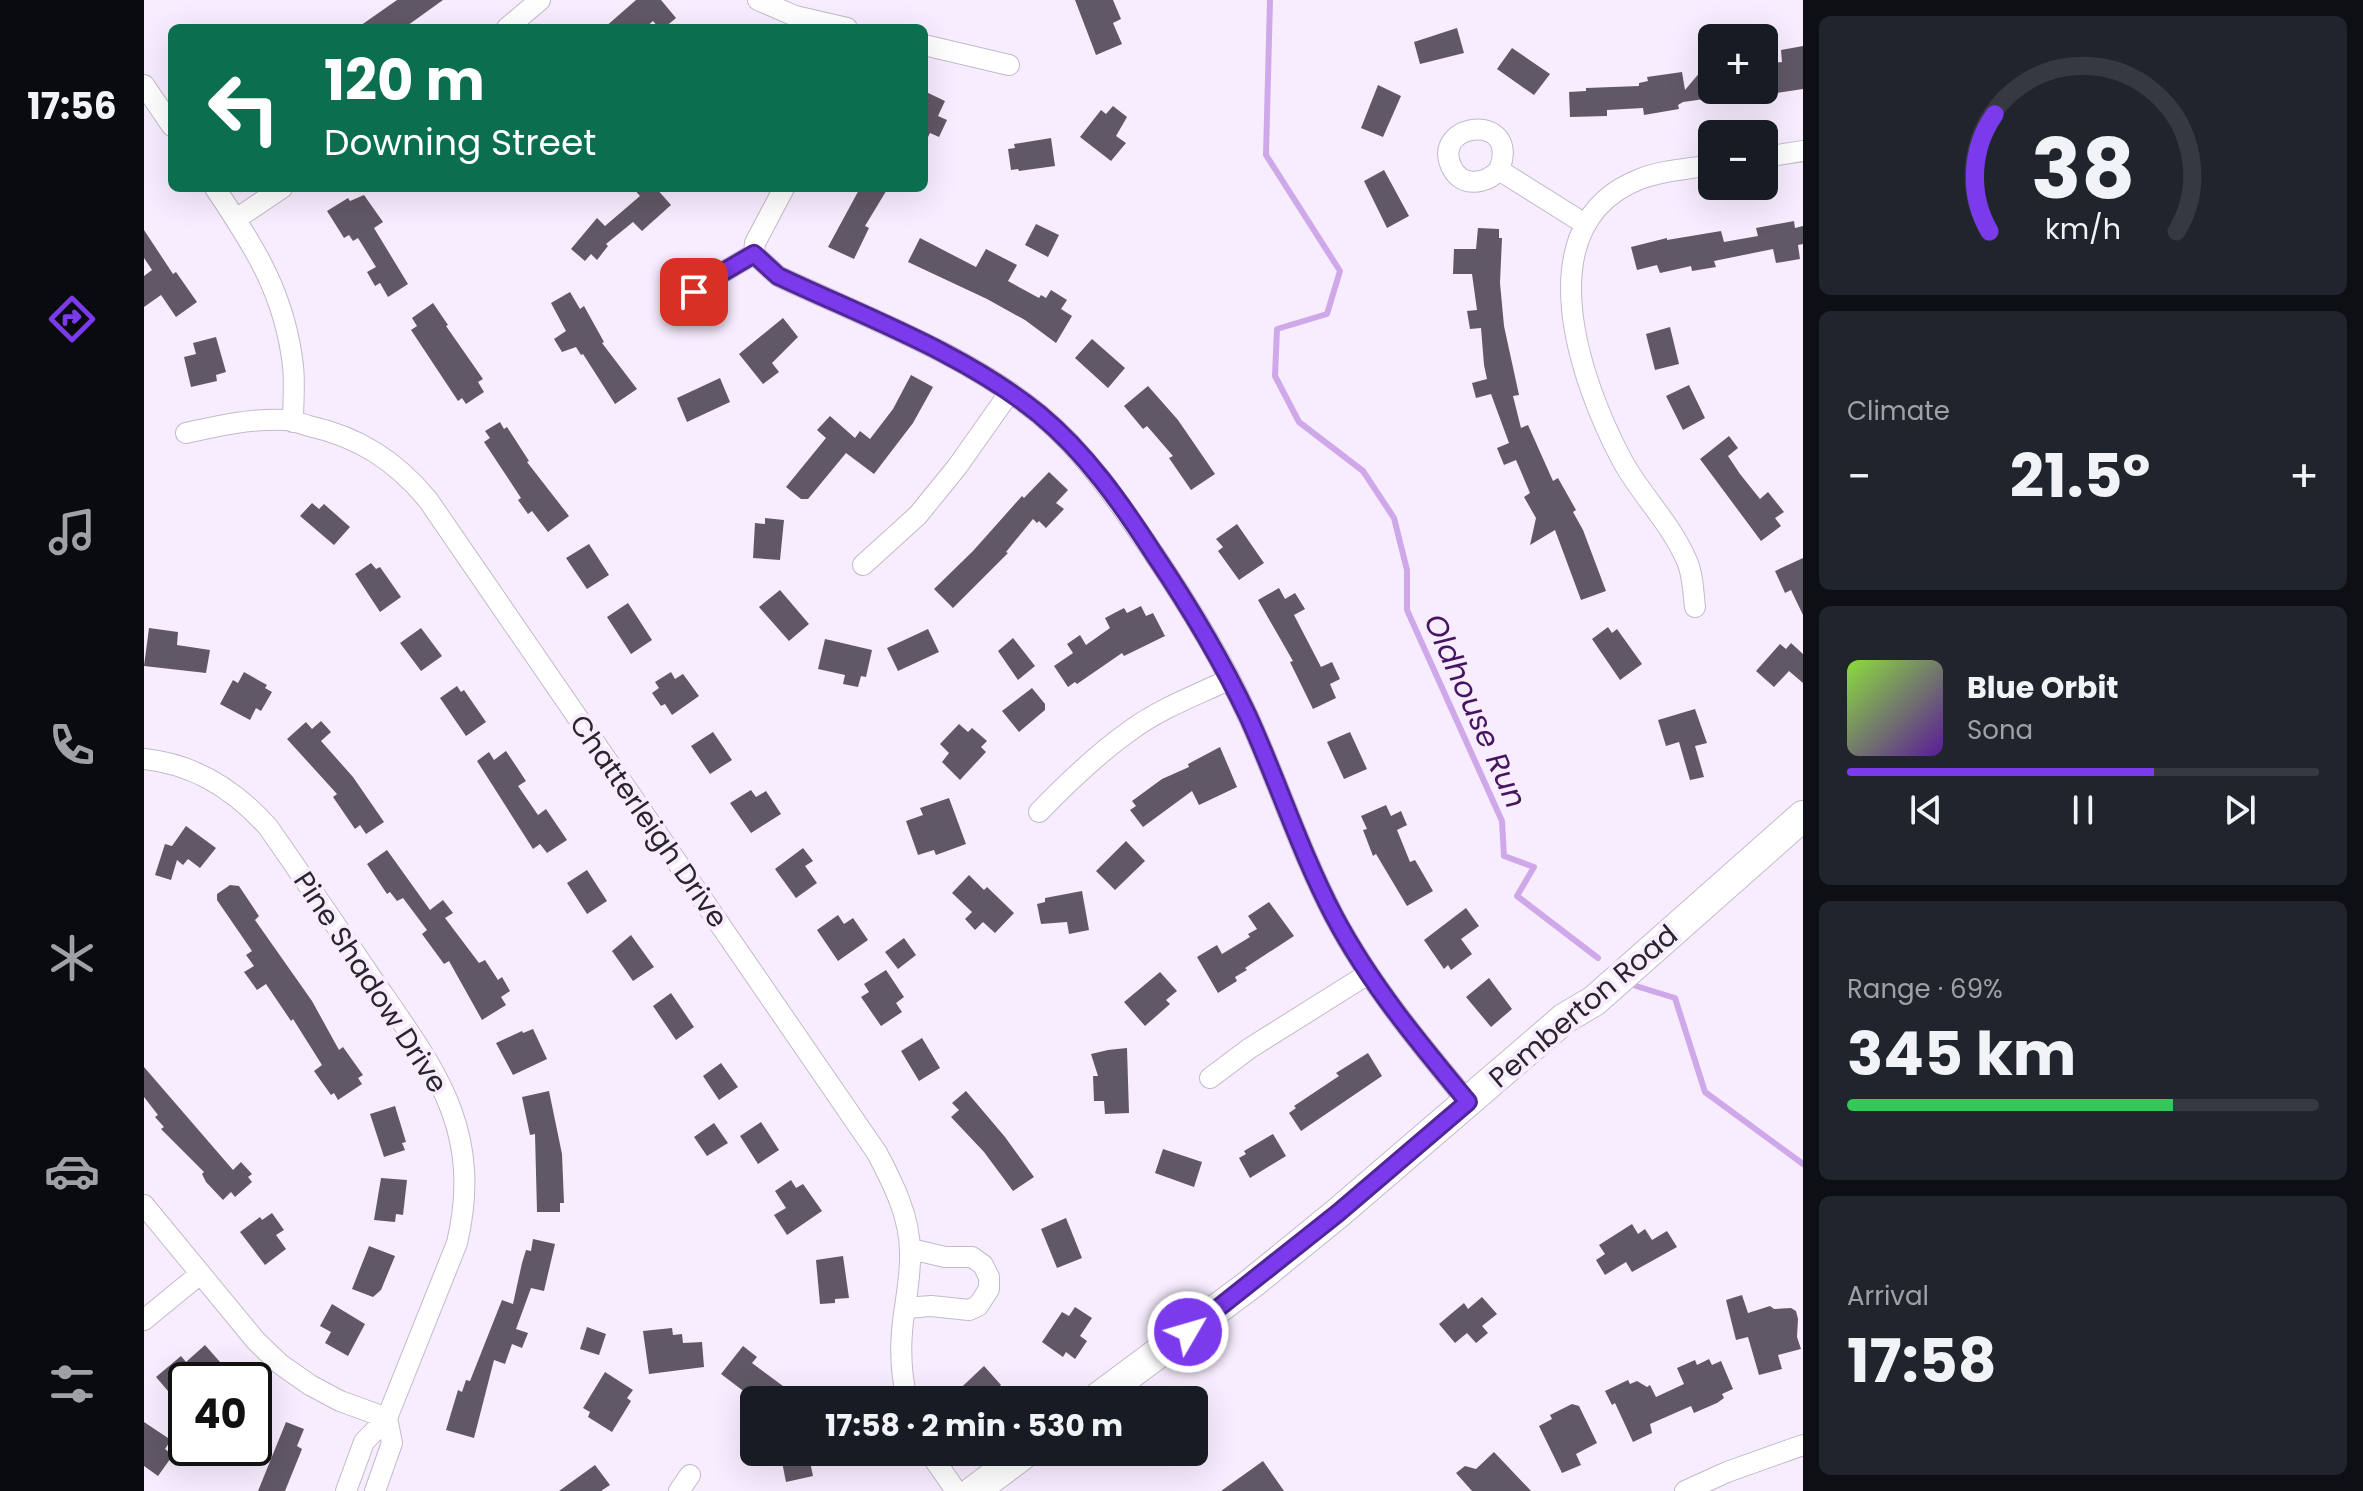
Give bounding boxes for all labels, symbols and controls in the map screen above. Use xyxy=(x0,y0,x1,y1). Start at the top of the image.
map controls xyxy=(1698,24,1778,200)
button: + xyxy=(1698,24,1778,104)
text: 120 m xyxy=(324,41,485,120)
icon: left xyxy=(192,56,296,160)
text: 17:56 xyxy=(27,81,117,132)
text: 38 xyxy=(2031,110,2135,226)
text: Downing Street xyxy=(324,117,596,168)
button: − xyxy=(1698,120,1778,200)
text: km/h xyxy=(2045,209,2121,249)
pin xyxy=(660,258,728,326)
icon: arrive xyxy=(672,270,716,314)
icon: directions xyxy=(44,291,100,347)
text: Climate xyxy=(1847,393,1950,429)
text: 21.5° xyxy=(2010,434,2150,518)
text: − xyxy=(1847,446,1871,507)
text: + xyxy=(2289,446,2319,507)
icon: music xyxy=(44,504,100,560)
water label: Oldhouse Run xyxy=(1413,607,1538,815)
text: Blue Orbit xyxy=(1967,666,2119,709)
street label: Chatterleigh Drive xyxy=(560,707,737,936)
text: Sona xyxy=(1967,712,2033,748)
icon: phone xyxy=(44,717,100,773)
icon: previous xyxy=(1904,788,1948,832)
icon: pause xyxy=(2061,788,2105,832)
icon: next xyxy=(2218,788,2262,832)
street label: Pine Shadow Drive xyxy=(284,864,457,1101)
street label: Pemberton Road xyxy=(1481,916,1686,1097)
icon: climate xyxy=(44,930,100,986)
text: Range · 69% xyxy=(1847,971,2003,1007)
text: 345 km xyxy=(1847,1012,2076,1096)
icon: car xyxy=(44,1143,100,1199)
text: Arrival xyxy=(1847,1278,1929,1314)
position arrow xyxy=(1146,1290,1230,1374)
text: 17:58 xyxy=(1847,1319,1997,1403)
icon: filters xyxy=(44,1356,100,1412)
speed limit sign: 40 xyxy=(168,1362,272,1466)
text: 17:58 · 2 min · 530 m xyxy=(825,1404,1123,1447)

